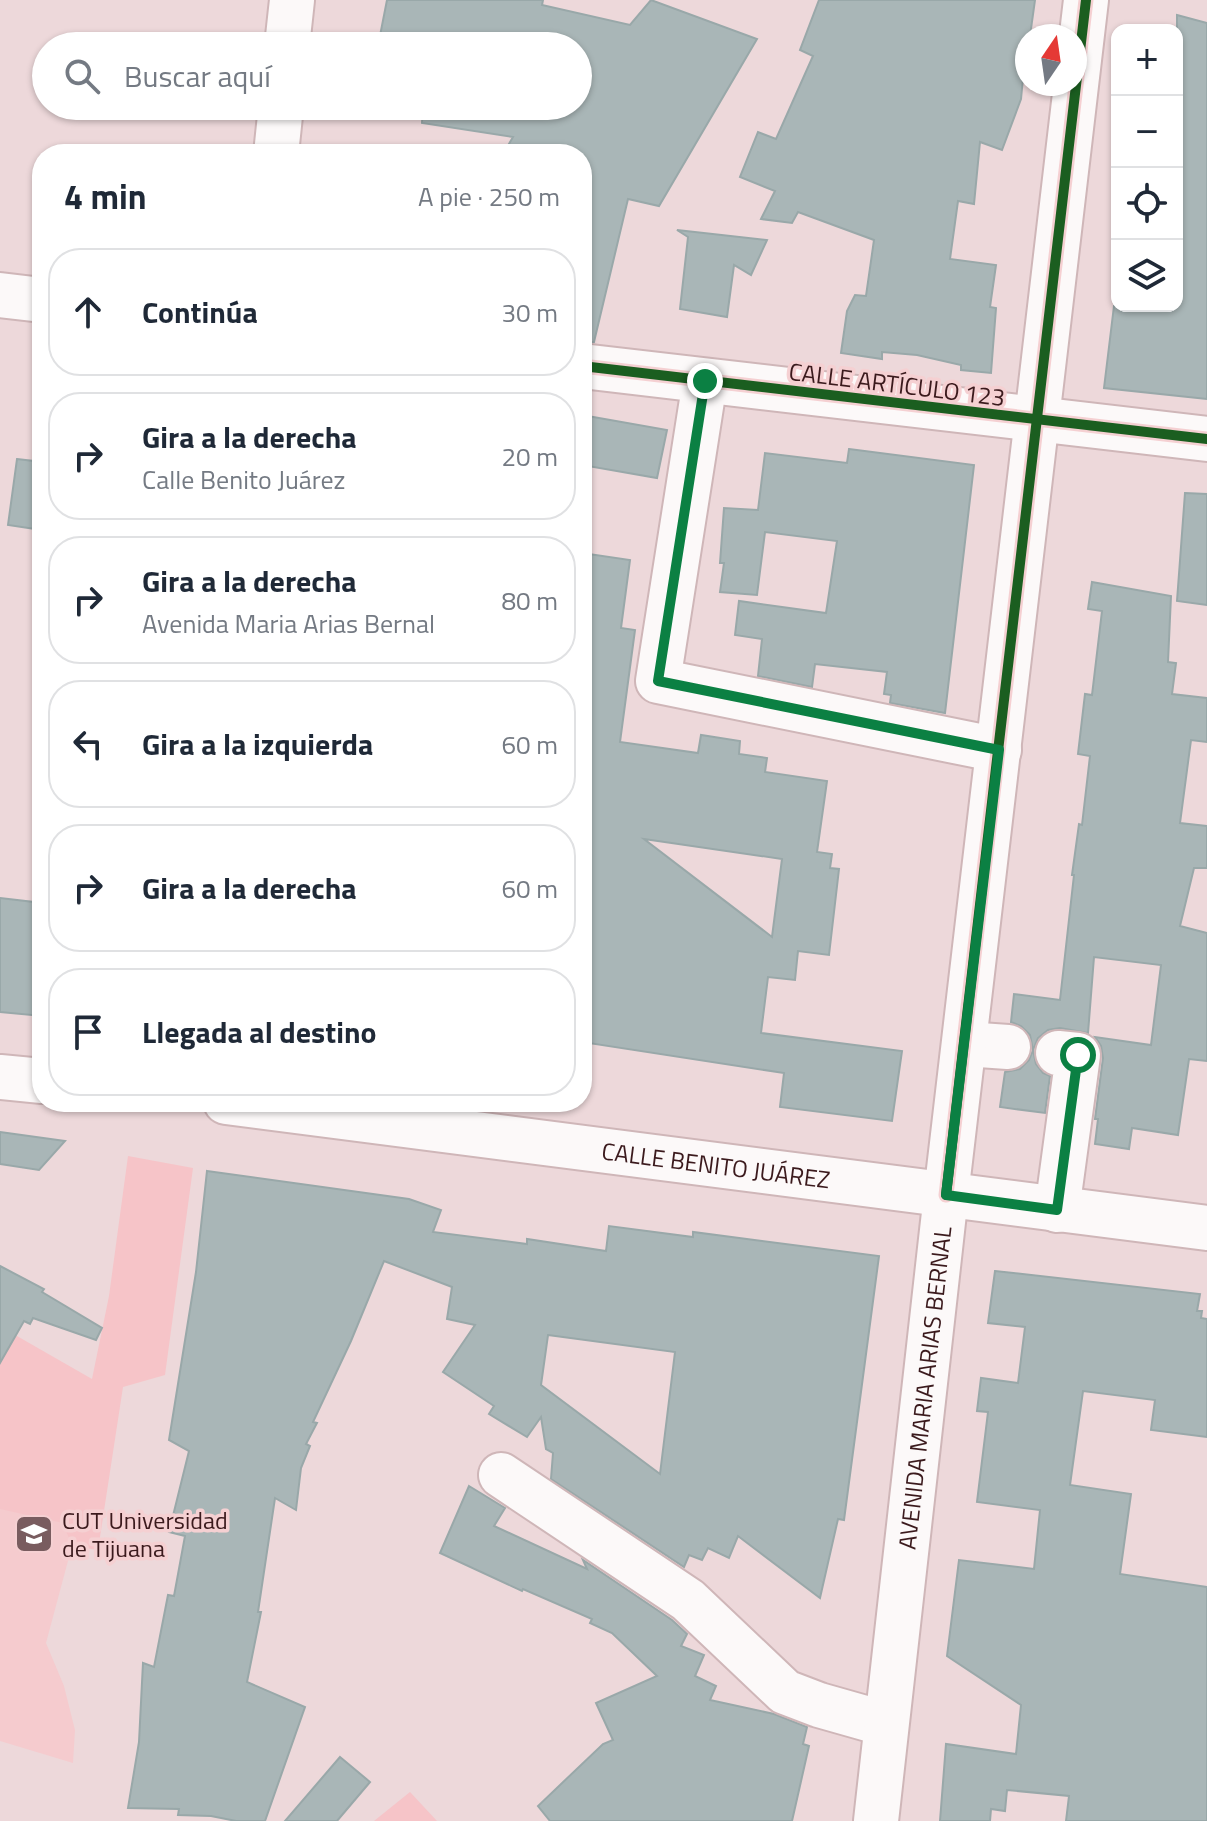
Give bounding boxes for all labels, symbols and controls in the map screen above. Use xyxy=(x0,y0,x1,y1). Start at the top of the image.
north arrow xyxy=(1015,24,1087,96)
map controls xyxy=(1111,24,1183,312)
button: + xyxy=(1111,24,1183,96)
search box xyxy=(32,32,592,120)
text: Buscar aquí xyxy=(124,53,271,99)
icon: search xyxy=(60,54,104,98)
button: − xyxy=(1111,96,1183,168)
button: locate xyxy=(1111,168,1183,240)
text: 4 min xyxy=(64,170,147,222)
text: A pie · 250 m xyxy=(418,177,560,216)
button: layers xyxy=(1111,240,1183,312)
text: Continúa xyxy=(142,289,258,335)
icon: ahead xyxy=(66,290,110,334)
text: 30 m xyxy=(501,293,558,332)
street label: CALLE ARTÍCULO 123 xyxy=(787,353,1007,415)
route end xyxy=(687,363,723,399)
text: Gira a la derecha xyxy=(142,414,357,460)
icon: right xyxy=(66,434,110,478)
text: 20 m xyxy=(501,437,558,476)
text: Calle Benito Juárez xyxy=(142,460,345,499)
text: Gira a la derecha xyxy=(142,558,357,604)
icon: right xyxy=(66,578,110,622)
text: 80 m xyxy=(501,581,558,620)
text: Avenida Maria Arias Bernal xyxy=(142,604,435,643)
text: Gira a la izquierda xyxy=(142,721,373,767)
icon: left xyxy=(66,722,110,766)
text: 60 m xyxy=(501,725,558,764)
text: Gira a la derecha xyxy=(142,865,357,911)
icon: right xyxy=(66,866,110,910)
text: 60 m xyxy=(501,869,558,908)
text: Llegada al destino xyxy=(142,1009,376,1055)
icon: arrive xyxy=(66,1010,110,1054)
route start xyxy=(1060,1037,1096,1073)
street label: CALLE BENITO JUÁREZ xyxy=(600,1132,832,1197)
street label: AVENIDA MARIA ARIAS BERNAL xyxy=(889,1224,960,1551)
place label: CUT Universidad de Tijuana xyxy=(62,1502,228,1566)
school or university icon: CUT Universidad de Tijuana xyxy=(13,1513,55,1555)

